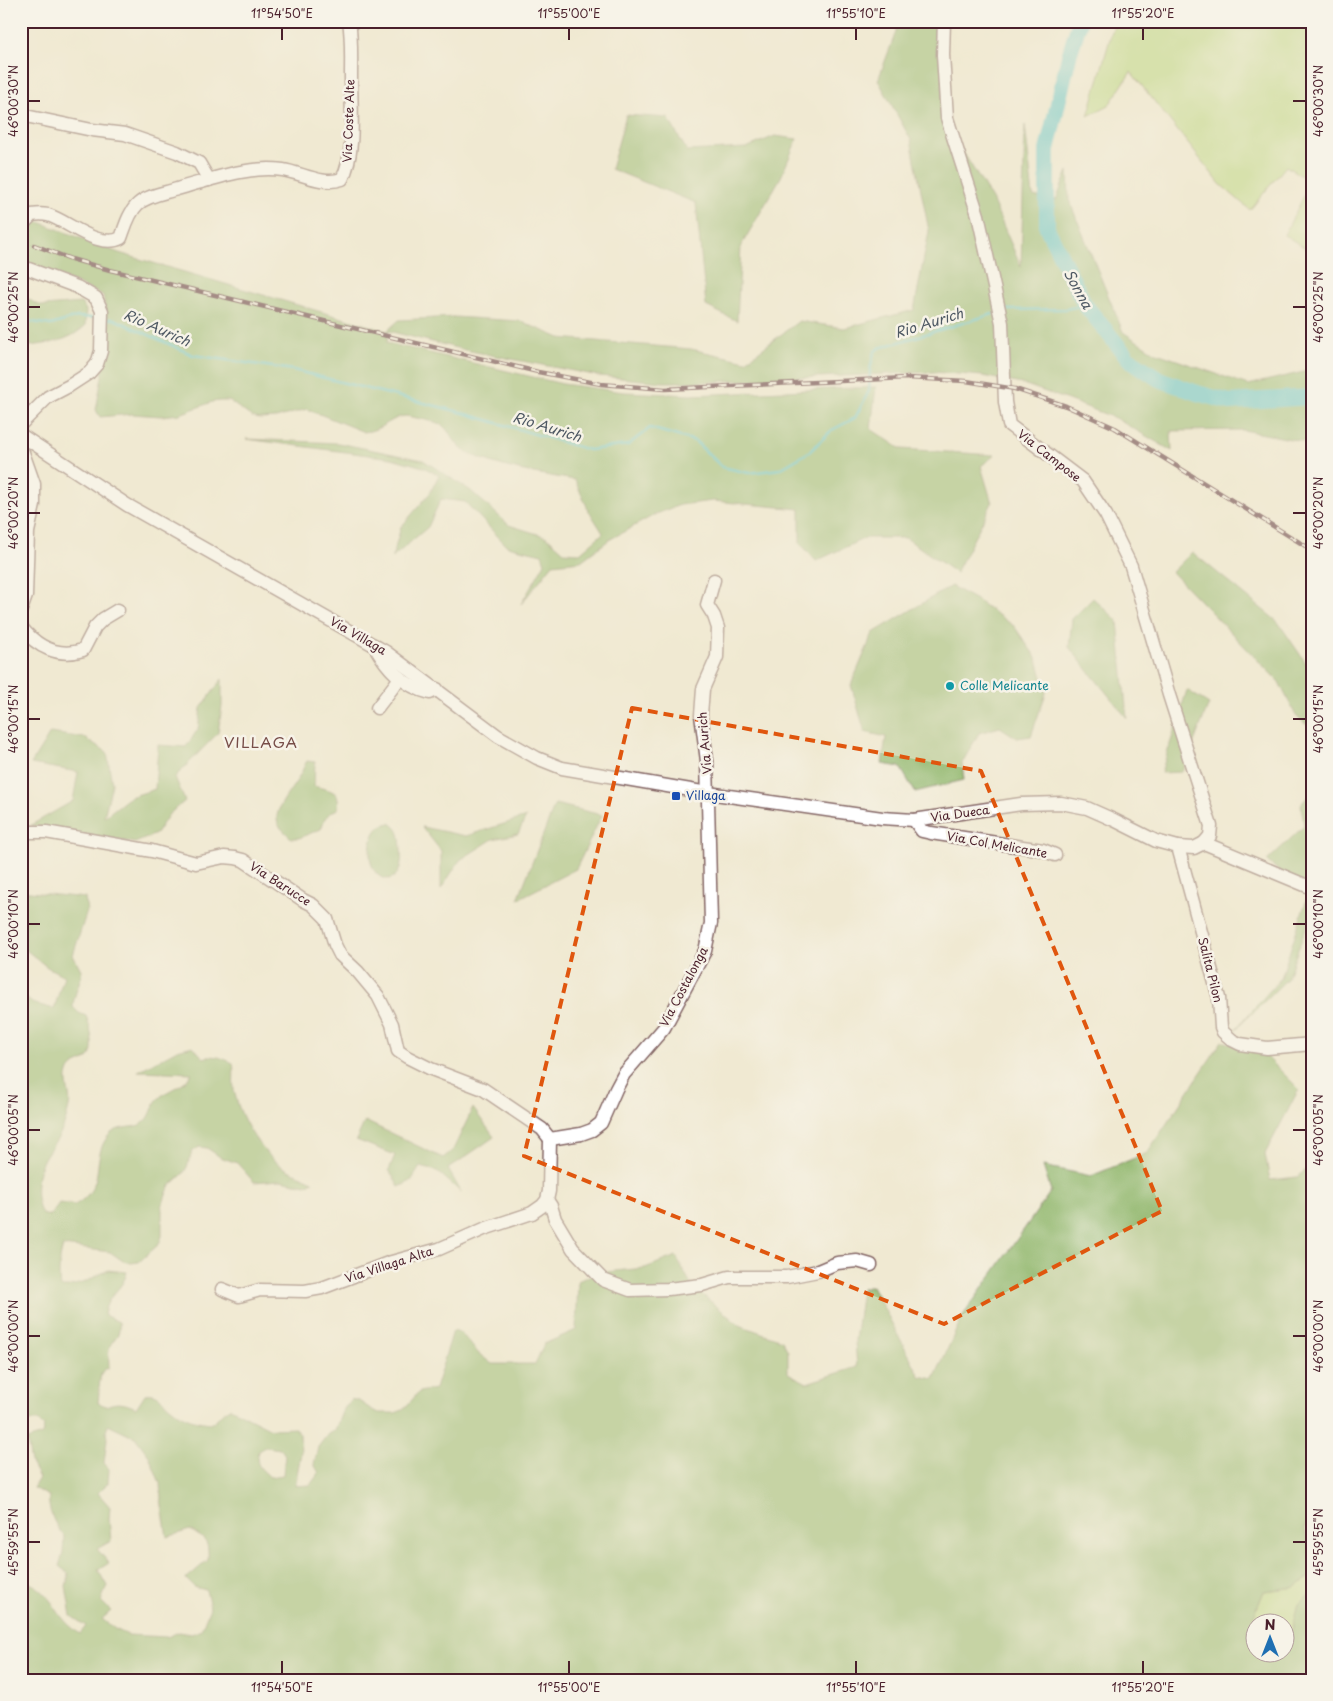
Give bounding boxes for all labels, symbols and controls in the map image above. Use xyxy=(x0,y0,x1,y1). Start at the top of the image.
text: 11°54'50"E xyxy=(251,4,313,22)
text: 11°55'00"E xyxy=(537,4,601,22)
text: 11°55'10"E xyxy=(826,4,886,22)
text: 11°55'20"E xyxy=(1112,4,1174,22)
text: 46°00'30"N xyxy=(4,65,22,137)
text: 46°00'30"N xyxy=(1309,65,1327,137)
street label: Via Coste Alte xyxy=(338,79,358,163)
water label: Sonna xyxy=(1059,265,1099,314)
text: 46°00'25"N xyxy=(4,271,22,343)
text: 46°00'25"N xyxy=(1309,271,1327,343)
water label: Rio Aurich xyxy=(892,302,966,343)
water label: Rio Aurich xyxy=(121,304,194,352)
water label: Rio Aurich xyxy=(510,406,585,447)
street label: Via Campose xyxy=(1014,425,1085,486)
text: 46°00'20"N xyxy=(4,477,22,549)
text: 46°00'20"N xyxy=(1309,477,1327,549)
street label: Via Villaga xyxy=(327,612,391,659)
place label: Colle Melicante xyxy=(960,676,1049,694)
marker: Colle Melicante xyxy=(944,680,956,692)
text: 46°00'15"N xyxy=(4,685,22,753)
text: 46°00'15"N xyxy=(1309,685,1327,753)
street label: Via Aurich xyxy=(692,711,716,775)
district label: VILLAGA xyxy=(224,730,298,753)
place label: Villaga xyxy=(686,786,726,804)
marker: Villaga xyxy=(670,790,682,802)
street label: Via Dueca xyxy=(929,800,991,826)
street label: Via Col Melicante xyxy=(945,826,1049,862)
street label: Via Barucce xyxy=(246,857,315,910)
text: 46°00'10"N xyxy=(4,889,22,959)
text: 46°00'10"N xyxy=(1309,889,1327,959)
street label: Salita Pilon xyxy=(1194,935,1228,1004)
street label: Via Costalonga xyxy=(654,943,712,1030)
text: 46°00'05"N xyxy=(4,1094,22,1166)
text: 46°00'05"N xyxy=(1309,1094,1327,1166)
street label: Via Villaga Alta xyxy=(342,1241,436,1287)
text: 46°00'00"N xyxy=(4,1300,22,1372)
text: 46°00'00"N xyxy=(1309,1300,1327,1372)
text: 45°59'55"N xyxy=(4,1508,22,1576)
text: 45°59'55"N xyxy=(1309,1508,1327,1576)
north arrow xyxy=(1246,1614,1296,1664)
text: N xyxy=(1264,1614,1276,1635)
text: 11°54'50"E xyxy=(251,1678,313,1696)
text: 11°55'00"E xyxy=(537,1678,601,1696)
text: 11°55'10"E xyxy=(826,1678,886,1696)
text: 11°55'20"E xyxy=(1112,1678,1174,1696)

